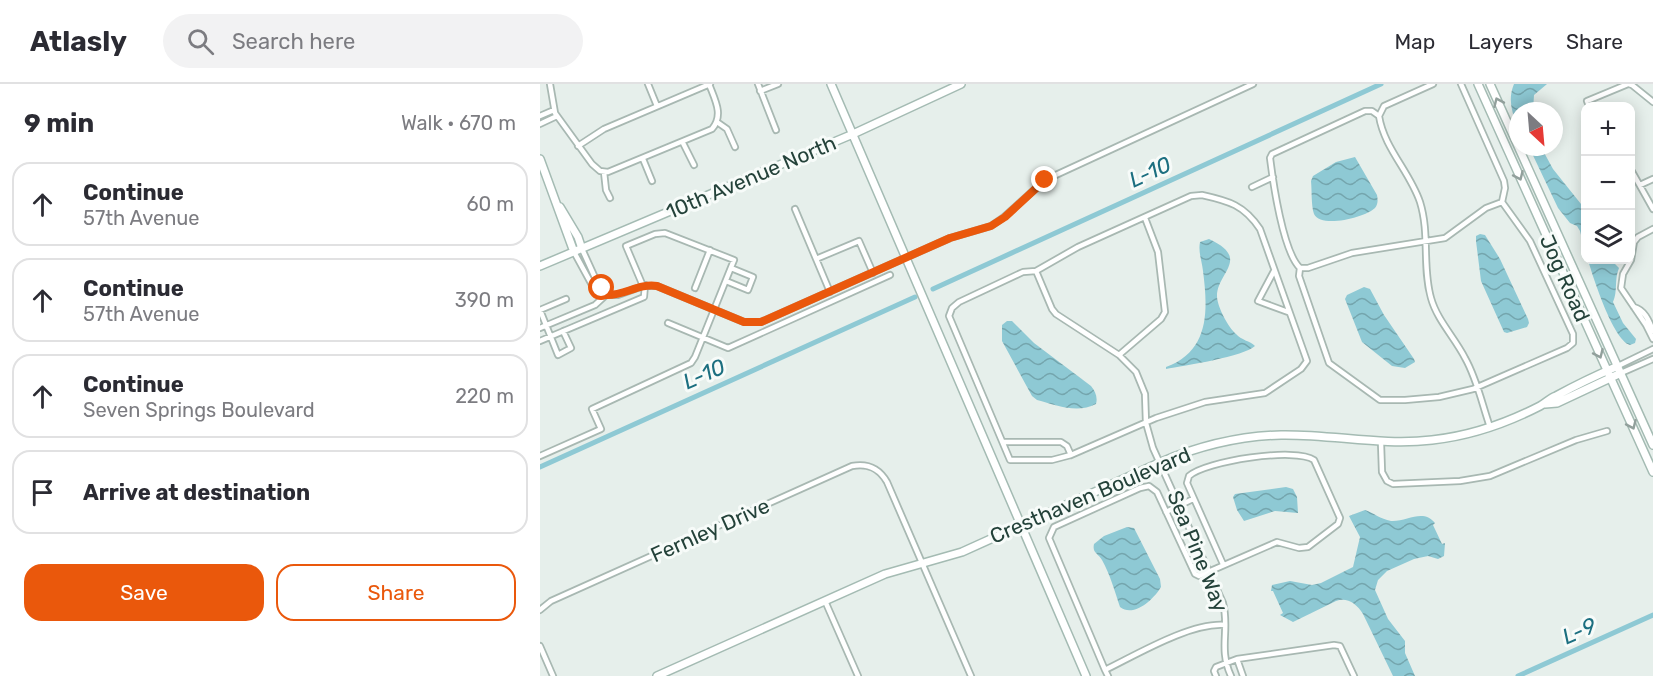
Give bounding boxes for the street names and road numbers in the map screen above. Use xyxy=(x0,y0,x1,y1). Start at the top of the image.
street label: 10th Avenue North xyxy=(662,130,840,224)
street label: Jog Road xyxy=(1535,231,1595,325)
street label: Cresthaven Boulevard xyxy=(986,441,1194,549)
street label: Sea Pine Way xyxy=(1162,487,1234,616)
street label: Fernley Drive xyxy=(647,493,773,567)

